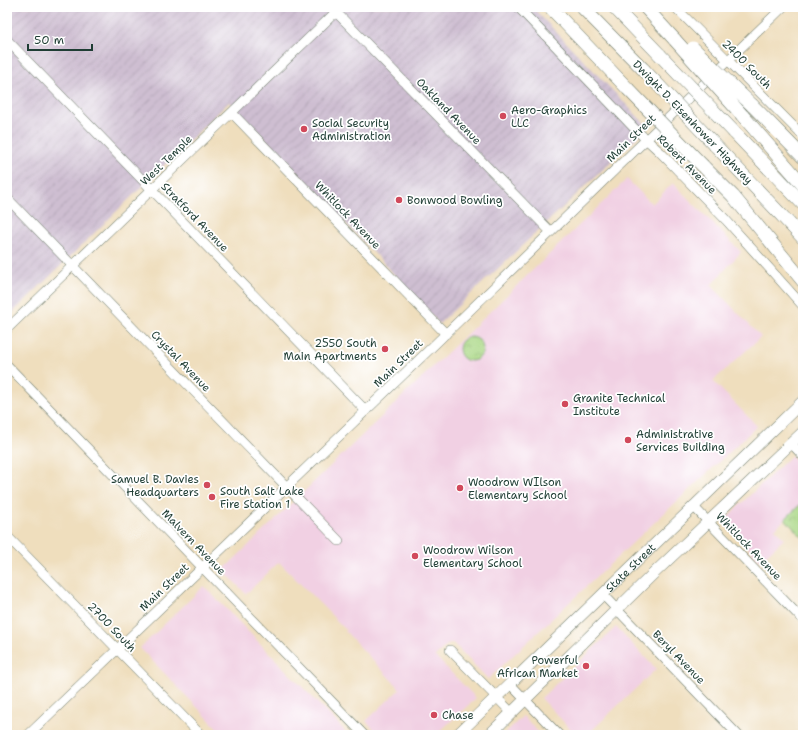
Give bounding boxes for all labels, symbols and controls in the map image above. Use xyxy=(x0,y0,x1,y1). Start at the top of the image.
scale bar xyxy=(28,26,92,52)
text: 50 m xyxy=(34,32,64,48)
street label: 2400 South xyxy=(719,36,775,92)
street label: Dwight D. Eisenhower Highway xyxy=(629,57,756,188)
street label: Oakland Avenue xyxy=(413,75,484,148)
place label: Aero-Graphics LLC xyxy=(511,103,587,131)
marker: Aero-Graphics LLC xyxy=(498,111,508,121)
street label: Main Street xyxy=(603,111,659,166)
place label: Social Security Administration xyxy=(312,116,391,144)
marker: Social Security Administration xyxy=(299,124,309,134)
street label: Robert Avenue xyxy=(654,131,720,197)
street label: West Temple xyxy=(137,132,196,189)
street label: Whitlock Avenue xyxy=(311,178,384,252)
street label: Stratford Avenue xyxy=(158,179,232,255)
place label: Bonwood Bowling xyxy=(407,193,503,208)
marker: Bonwood Bowling xyxy=(394,195,404,205)
street label: Crystal Avenue xyxy=(148,327,214,395)
place label: 2550 South Main Apartments xyxy=(283,336,377,364)
street label: Main Street xyxy=(370,336,426,391)
marker: 2550 South Main Apartments xyxy=(380,344,390,354)
place label: Granite Technical Institute xyxy=(573,391,666,419)
marker: Granite Technical Institute xyxy=(560,399,570,409)
place label: Administrative Services Building xyxy=(636,427,725,455)
marker: Administrative Services Building xyxy=(623,435,633,445)
place label: Samuel B. Davies Headquarters xyxy=(111,472,199,500)
place label: Woodrow WIlson Elementary School xyxy=(468,475,568,503)
marker: Samuel B. Davies Headquarters xyxy=(202,480,212,490)
marker: Woodrow WIlson Elementary School xyxy=(455,483,465,493)
place label: South Salt Lake Fire Station 1 xyxy=(220,484,304,512)
marker: South Salt Lake Fire Station 1 xyxy=(207,492,217,502)
street label: Malvern Avenue xyxy=(158,506,229,579)
street label: Whitlock Avenue xyxy=(712,509,785,583)
street label: State Street xyxy=(602,540,659,596)
place label: Woodrow Wilson Elementary School xyxy=(423,543,523,571)
marker: Woodrow Wilson Elementary School xyxy=(410,551,420,561)
street label: Main Street xyxy=(136,560,192,615)
street label: 2700 South xyxy=(84,599,139,656)
street label: Beryl Avenue xyxy=(649,627,708,688)
place label: Powerful African Market xyxy=(497,653,579,681)
marker: Powerful African Market xyxy=(581,661,591,671)
place label: Chase xyxy=(442,708,474,723)
marker: Chase xyxy=(429,710,439,720)

